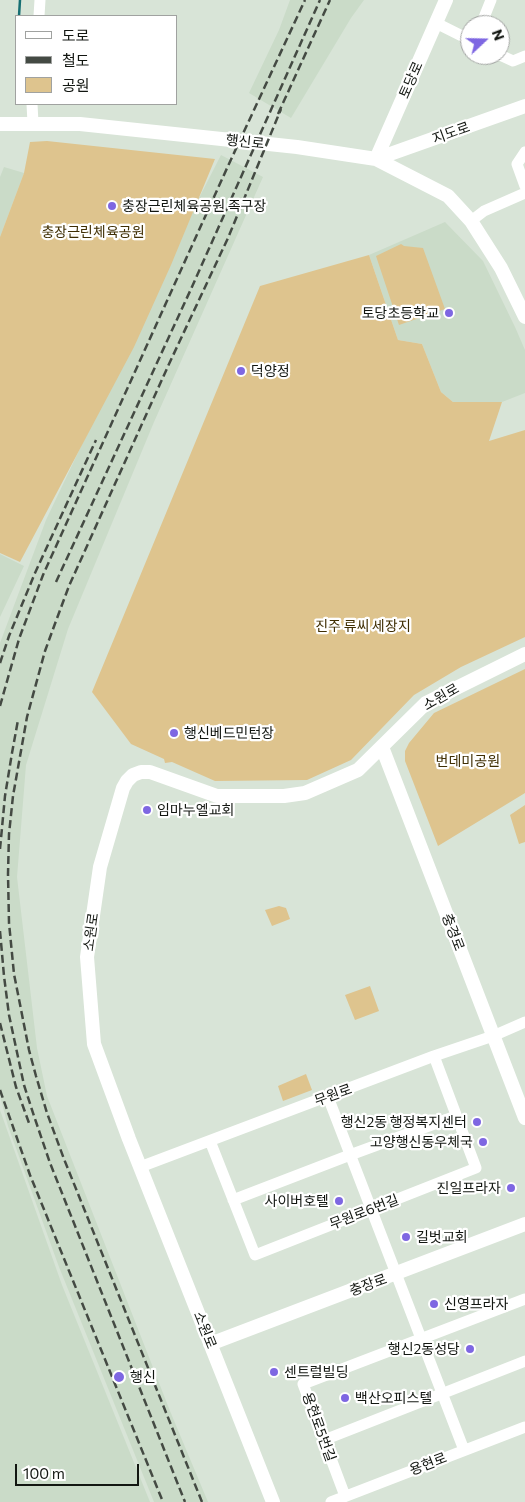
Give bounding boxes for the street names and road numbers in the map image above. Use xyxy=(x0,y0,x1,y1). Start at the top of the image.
street label: 토당로 xyxy=(395,59,427,101)
street label: 지도로 xyxy=(430,118,472,148)
street label: 행신로 xyxy=(225,132,265,152)
street label: 소원로 xyxy=(420,680,462,714)
street label: 충경로 xyxy=(438,911,468,953)
street label: 소원로 xyxy=(80,912,102,952)
street label: 무원로 xyxy=(312,1080,354,1110)
street label: 무원로6번길 xyxy=(327,1191,401,1233)
street label: 충장로 xyxy=(347,1270,389,1300)
street label: 소원로 xyxy=(190,1309,220,1351)
street label: 용현로5번길 xyxy=(299,1390,339,1464)
street label: 용현로 xyxy=(407,1449,449,1479)

